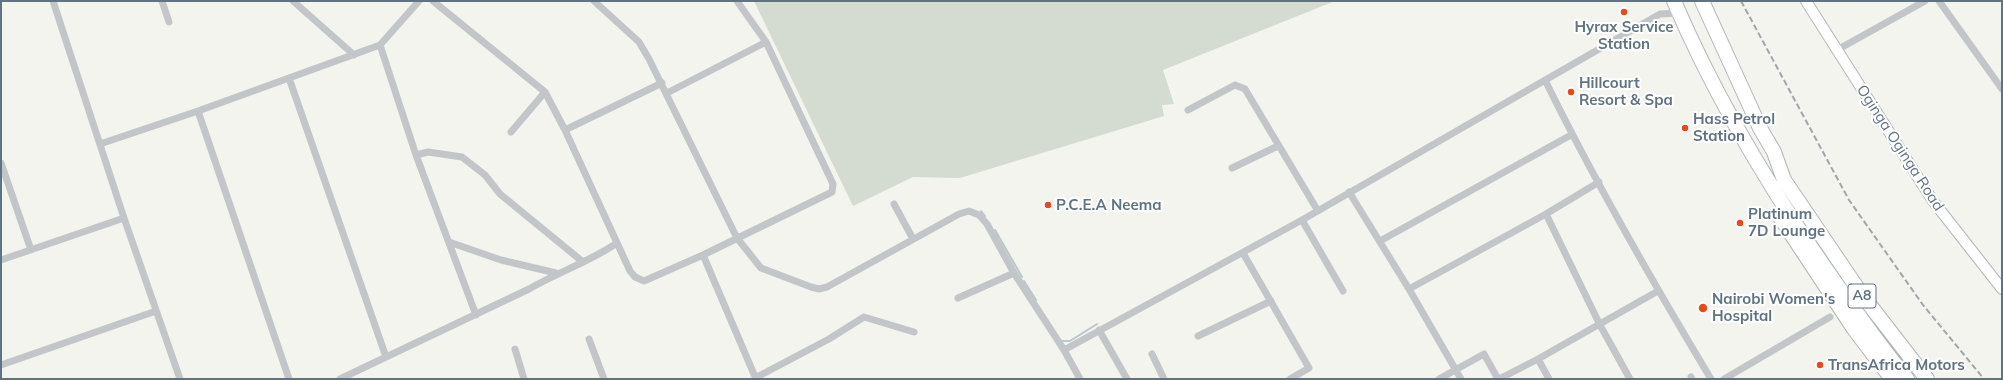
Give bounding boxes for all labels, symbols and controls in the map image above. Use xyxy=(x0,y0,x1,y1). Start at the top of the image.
marker: Hyrax Service Station xyxy=(1619,7,1629,17)
place label: Hyrax Service Station xyxy=(1574,18,1674,53)
place label: Hillcourt Resort & Spa xyxy=(1579,74,1673,109)
street label: Oginga Oginga Road xyxy=(1853,82,1947,214)
marker: Hillcourt Resort & Spa xyxy=(1566,87,1576,97)
place label: Hass Petrol Station xyxy=(1693,110,1775,145)
marker: Hass Petrol Station xyxy=(1680,123,1690,133)
place label: P.C.E.A Neema xyxy=(1056,196,1161,214)
marker: P.C.E.A Neema xyxy=(1043,200,1053,210)
place label: Platinum 7D Lounge xyxy=(1748,205,1825,240)
marker: Platinum 7D Lounge xyxy=(1735,218,1745,228)
road number: A8 xyxy=(1848,284,1876,308)
place label: Nairobi Women's Hospital xyxy=(1712,290,1835,325)
marker: Nairobi Women's Hospital xyxy=(1697,302,1709,314)
place label: TransAfrica Motors xyxy=(1828,356,1965,374)
marker: TransAfrica Motors xyxy=(1815,360,1825,370)

